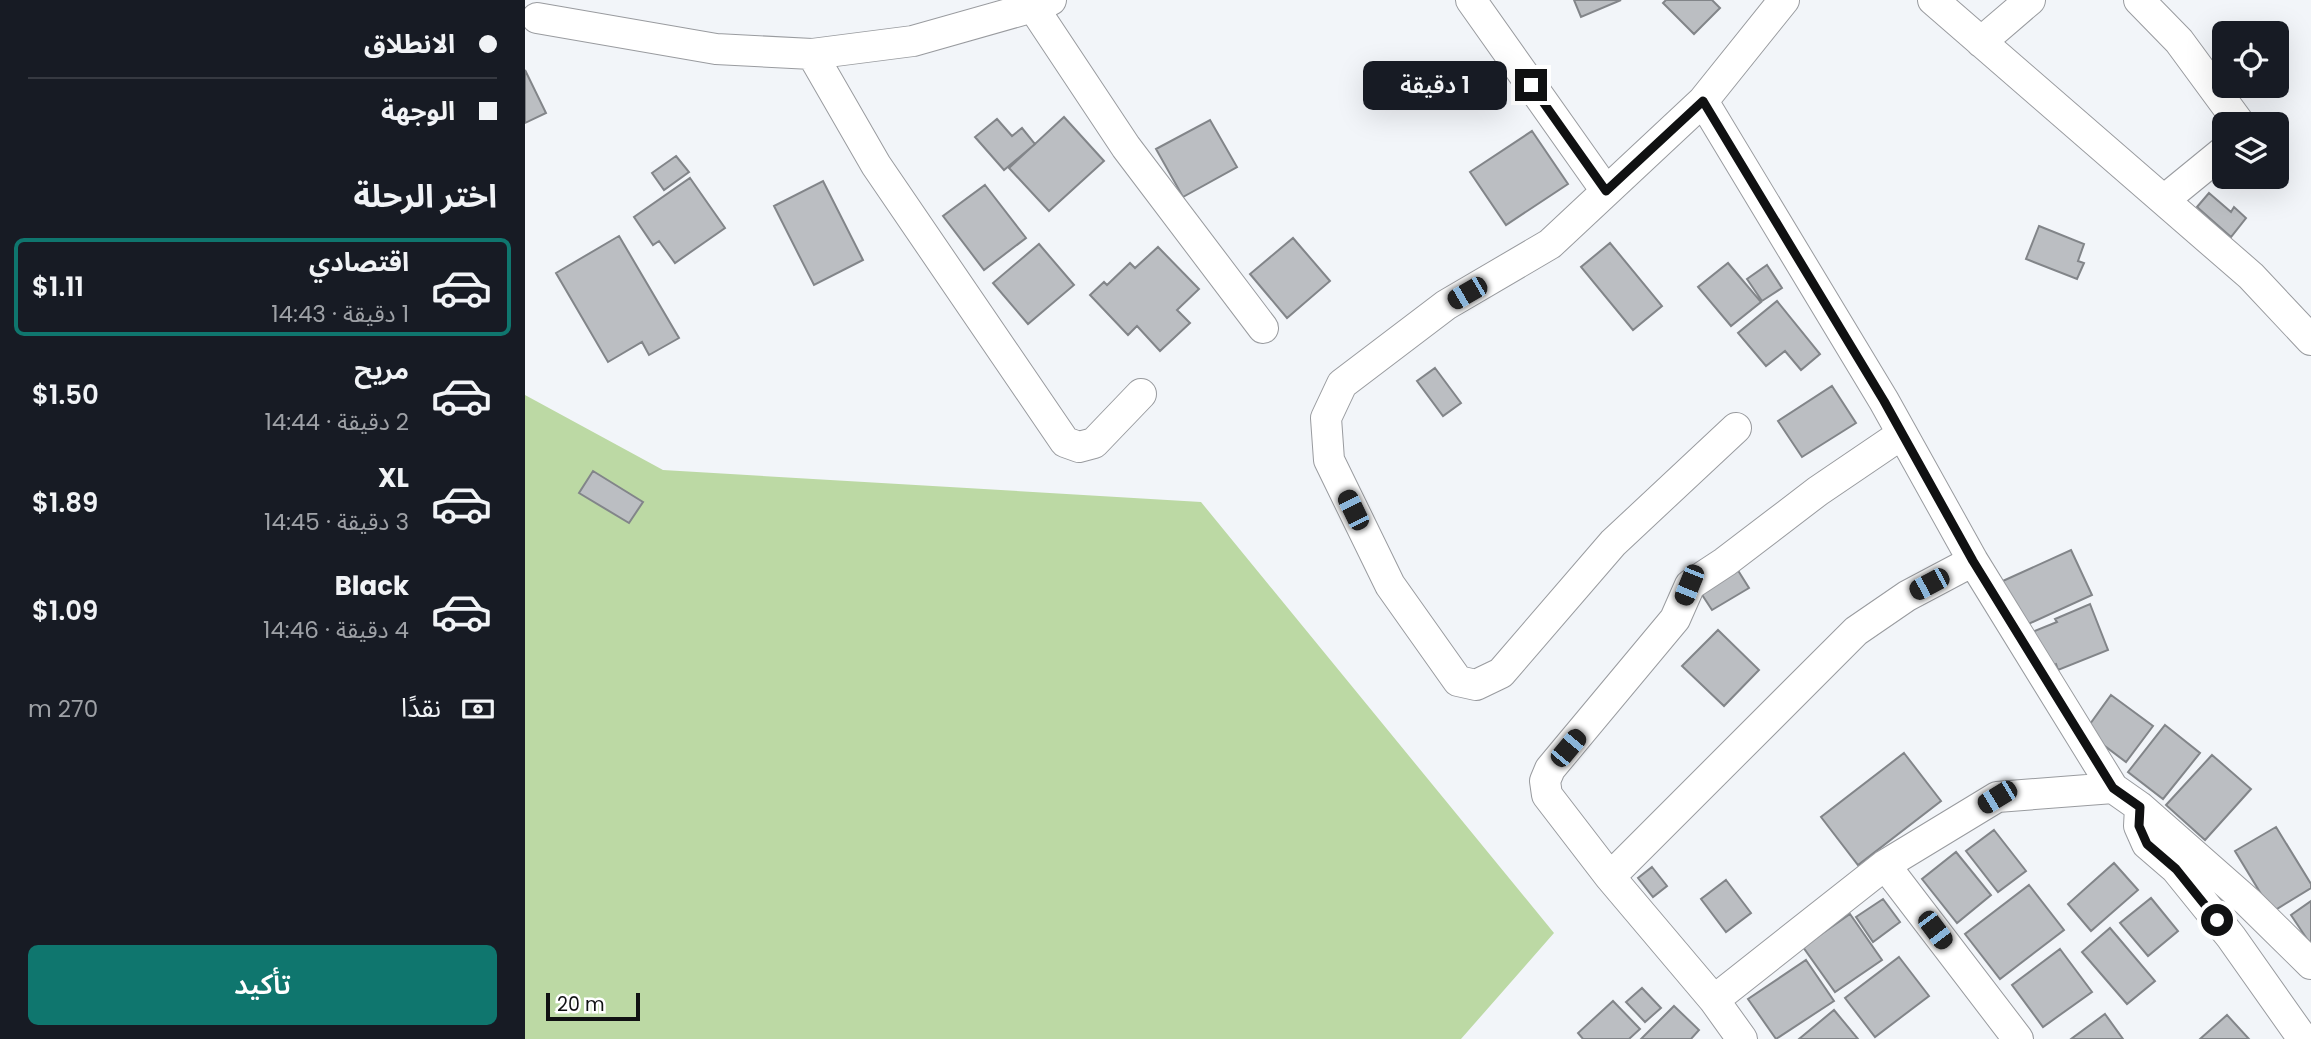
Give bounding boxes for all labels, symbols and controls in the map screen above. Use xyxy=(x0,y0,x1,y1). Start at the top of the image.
map controls xyxy=(2212,21,2289,189)
button: locate xyxy=(2212,21,2289,98)
text: الانطلاق xyxy=(364,26,455,62)
callout: 1 دقيقة xyxy=(1363,60,1507,110)
text: 1 دقيقة xyxy=(1400,69,1470,101)
route end xyxy=(1515,69,1547,101)
text: الوجهة xyxy=(381,93,455,129)
button: layers xyxy=(2212,112,2289,189)
text: اختر الرحلة xyxy=(354,173,497,218)
text: اقتصادي xyxy=(309,244,409,280)
icon: car xyxy=(430,256,493,319)
text: $1.11 xyxy=(32,269,84,305)
car xyxy=(1444,273,1491,313)
text: 1 دقيقة · 14:43 xyxy=(271,298,409,330)
text: مريح xyxy=(354,352,409,388)
icon: car xyxy=(430,364,493,427)
text: $1.50 xyxy=(32,377,99,413)
text: 2 دقيقة · 14:44 xyxy=(264,406,409,438)
text: XL xyxy=(378,460,409,496)
icon: car xyxy=(430,472,493,535)
text: $1.89 xyxy=(32,485,98,521)
car xyxy=(1335,487,1372,533)
text: 3 دقيقة · 14:45 xyxy=(264,506,409,538)
car xyxy=(1672,562,1707,608)
car xyxy=(1906,565,1953,603)
text: Black xyxy=(335,568,409,604)
icon: car xyxy=(430,580,493,643)
text: $1.09 xyxy=(32,593,98,629)
text: 4 دقيقة · 14:46 xyxy=(263,614,409,646)
text: نقدًا xyxy=(401,690,441,726)
icon: cash xyxy=(459,690,497,728)
text: 270 m xyxy=(28,693,98,725)
car xyxy=(1547,725,1590,771)
car xyxy=(1974,777,2021,817)
route start xyxy=(2201,904,2233,936)
car xyxy=(1914,907,1957,953)
button: تأكيد xyxy=(28,945,497,1025)
scale bar xyxy=(546,990,641,1022)
text: 20 m xyxy=(557,991,605,1018)

